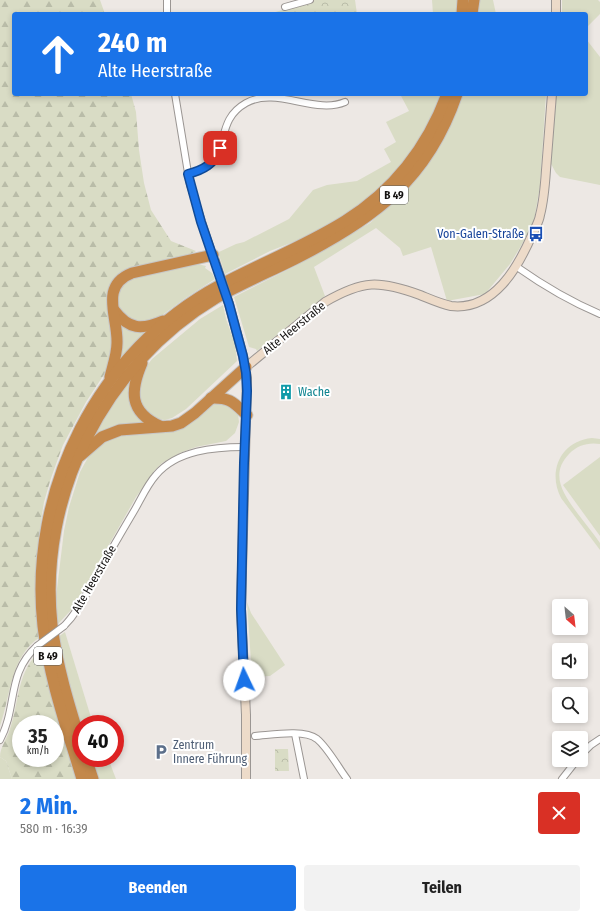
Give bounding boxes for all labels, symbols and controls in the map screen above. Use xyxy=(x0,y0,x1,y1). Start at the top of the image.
text: 240 m xyxy=(98,26,167,59)
icon: ahead xyxy=(32,28,84,80)
text: Alte Heerstraße xyxy=(98,60,212,82)
pin xyxy=(203,131,237,165)
icon: arrive xyxy=(209,137,231,159)
road number: B 49 xyxy=(380,186,408,204)
bus stop icon: Von-Galen-Straße xyxy=(527,225,545,243)
place label: Von-Galen-Straße xyxy=(437,227,524,241)
street label: Alte Heerstraße xyxy=(260,299,328,357)
building icon: Wache xyxy=(277,383,295,401)
place label: Wache xyxy=(298,385,330,399)
street label: Alte Heerstraße xyxy=(69,542,119,616)
north arrow xyxy=(552,599,588,635)
map controls xyxy=(552,599,588,767)
button: sound xyxy=(552,643,588,679)
road number: B 49 xyxy=(34,647,62,665)
position arrow xyxy=(223,659,265,701)
button: search xyxy=(552,687,588,723)
speed limit sign: 40 xyxy=(72,715,124,767)
text: 35 xyxy=(28,724,48,748)
button: layers xyxy=(552,731,588,767)
place label: Zentrum Innere Führung xyxy=(173,738,248,766)
parking icon: Zentrum Innere Führung xyxy=(152,743,170,761)
text: km/h xyxy=(27,745,49,757)
text: 2 Min. xyxy=(20,792,78,820)
button: close xyxy=(538,792,580,834)
text: 580 m · 16:39 xyxy=(20,821,88,836)
button: Beenden xyxy=(20,865,296,911)
button: Teilen xyxy=(304,865,580,911)

